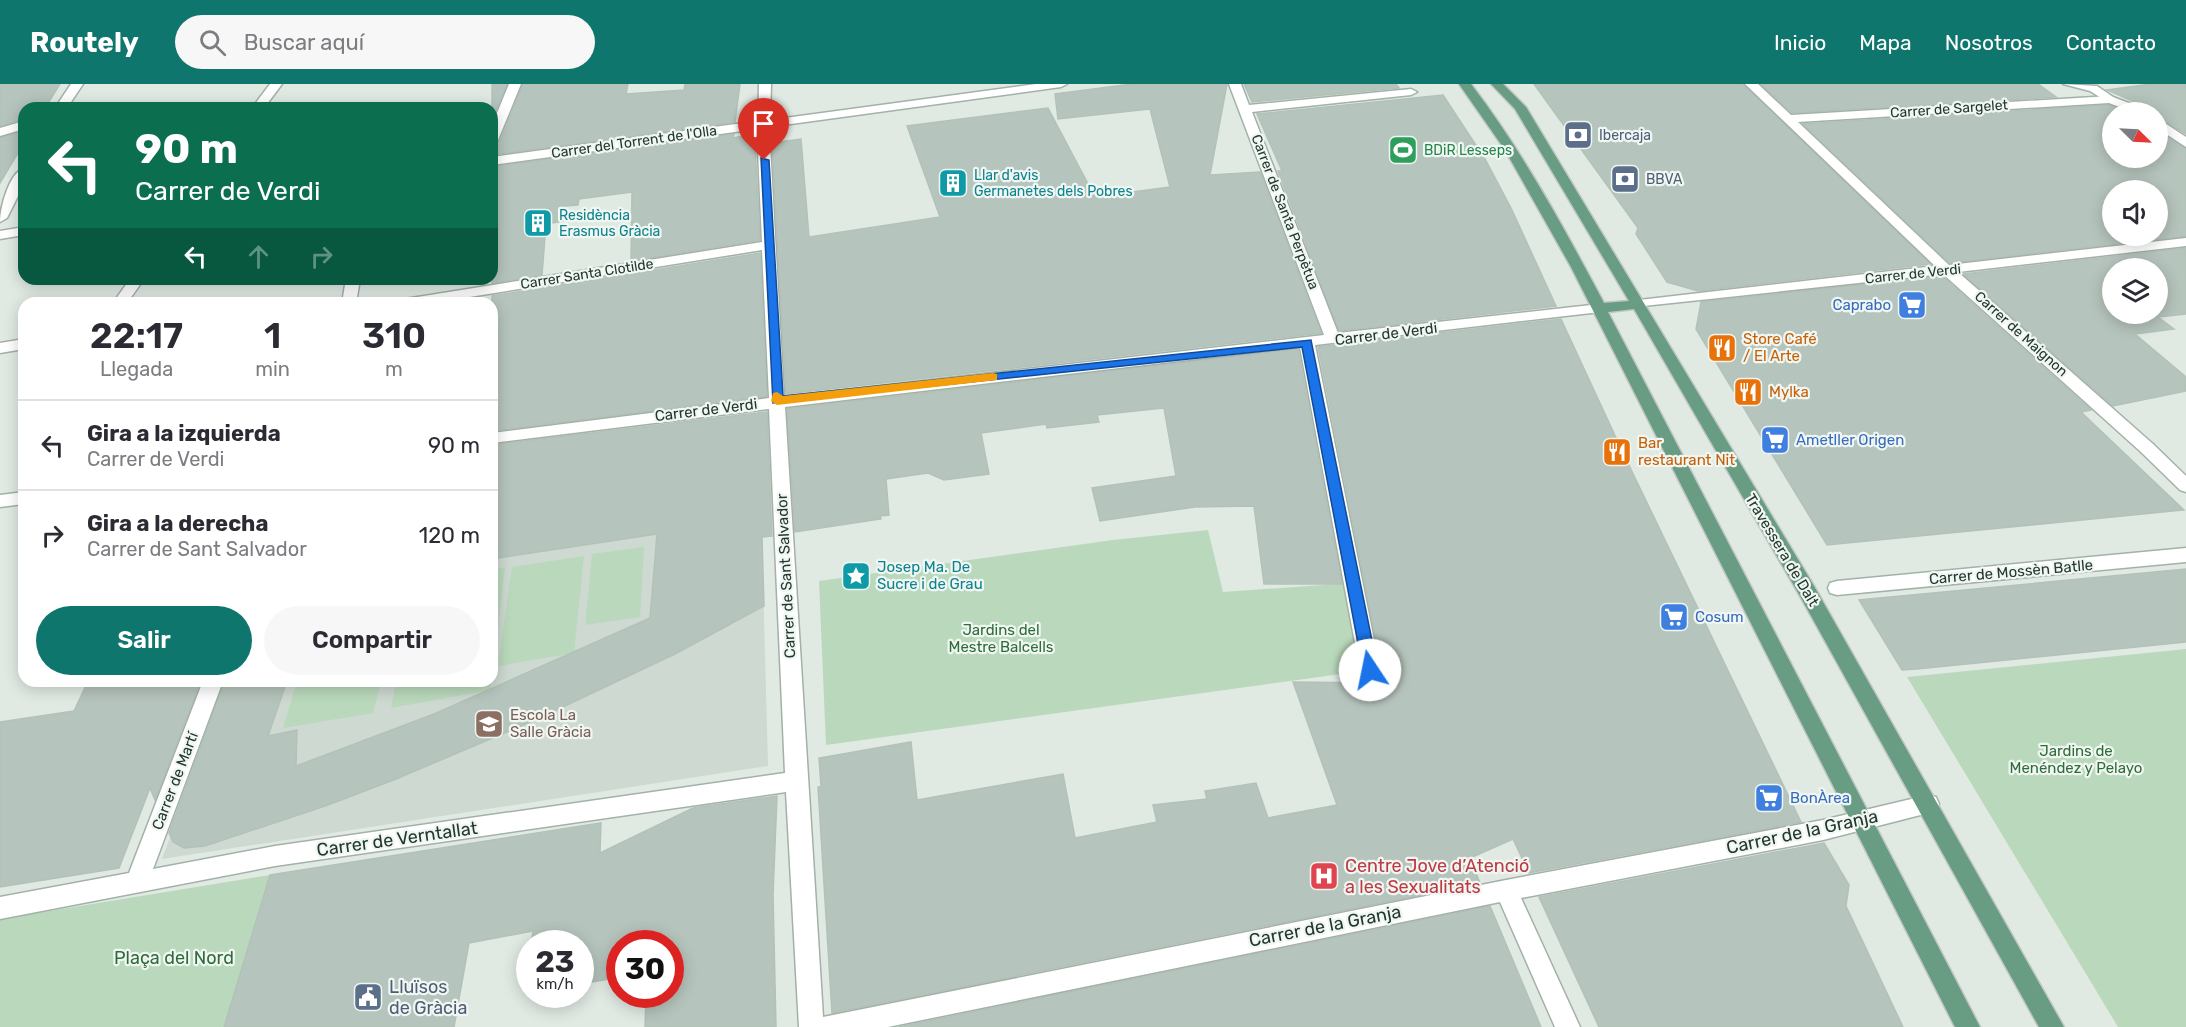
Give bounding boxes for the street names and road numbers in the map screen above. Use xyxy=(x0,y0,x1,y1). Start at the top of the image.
street label: Carrer de Sargelet xyxy=(1890,96,2009,122)
street label: Carrer del Torrent de l'Olla xyxy=(550,122,718,162)
street label: Carrer de Santa Perpètua xyxy=(1248,132,1322,292)
street label: Carrer Santa Clotilde xyxy=(519,255,655,293)
street label: Carrer de Verdi xyxy=(1864,261,1962,287)
street label: Carrer de Maignon xyxy=(1971,288,2071,380)
street label: Carrer de Verdi xyxy=(1334,319,1438,349)
street label: Carrer de Verdi xyxy=(654,395,758,425)
street label: Travessera de Dalt xyxy=(1741,491,1823,610)
street label: Carrer de Sant Salvador xyxy=(773,493,799,659)
street label: Carrer de Mossèn Batlle xyxy=(1928,556,2094,588)
street label: Carrer de Martí xyxy=(148,728,202,832)
street label: Carrer de la Granja xyxy=(1724,805,1880,859)
street label: Carrer de Verntallat xyxy=(315,817,479,861)
street label: Carrer de la Granja xyxy=(1247,900,1403,952)

